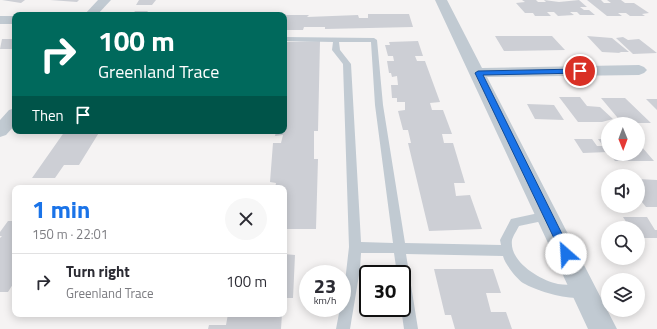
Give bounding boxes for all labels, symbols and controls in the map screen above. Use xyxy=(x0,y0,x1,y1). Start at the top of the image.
text: 100 m xyxy=(98,19,175,62)
icon: right xyxy=(32,28,84,80)
pin xyxy=(563,54,597,88)
text: Greenland Trace xyxy=(98,58,219,85)
icon: arrive xyxy=(569,60,591,82)
text: Then xyxy=(32,104,64,127)
icon: arrive xyxy=(72,104,94,126)
north arrow xyxy=(601,117,645,161)
map controls xyxy=(601,117,645,317)
button: sound xyxy=(601,169,645,213)
text: 1 min xyxy=(32,191,90,227)
button: close xyxy=(225,198,267,240)
button: search xyxy=(601,221,645,265)
text: 150 m · 22:01 xyxy=(32,224,108,244)
position arrow xyxy=(545,233,587,275)
text: Turn right xyxy=(66,260,130,283)
speed limit sign: 30 xyxy=(359,265,411,317)
text: 100 m xyxy=(226,270,267,293)
text: 23 xyxy=(314,270,336,301)
icon: right xyxy=(32,271,54,293)
button: layers xyxy=(601,273,645,317)
text: Greenland Trace xyxy=(66,283,154,303)
text: km/h xyxy=(314,293,336,308)

